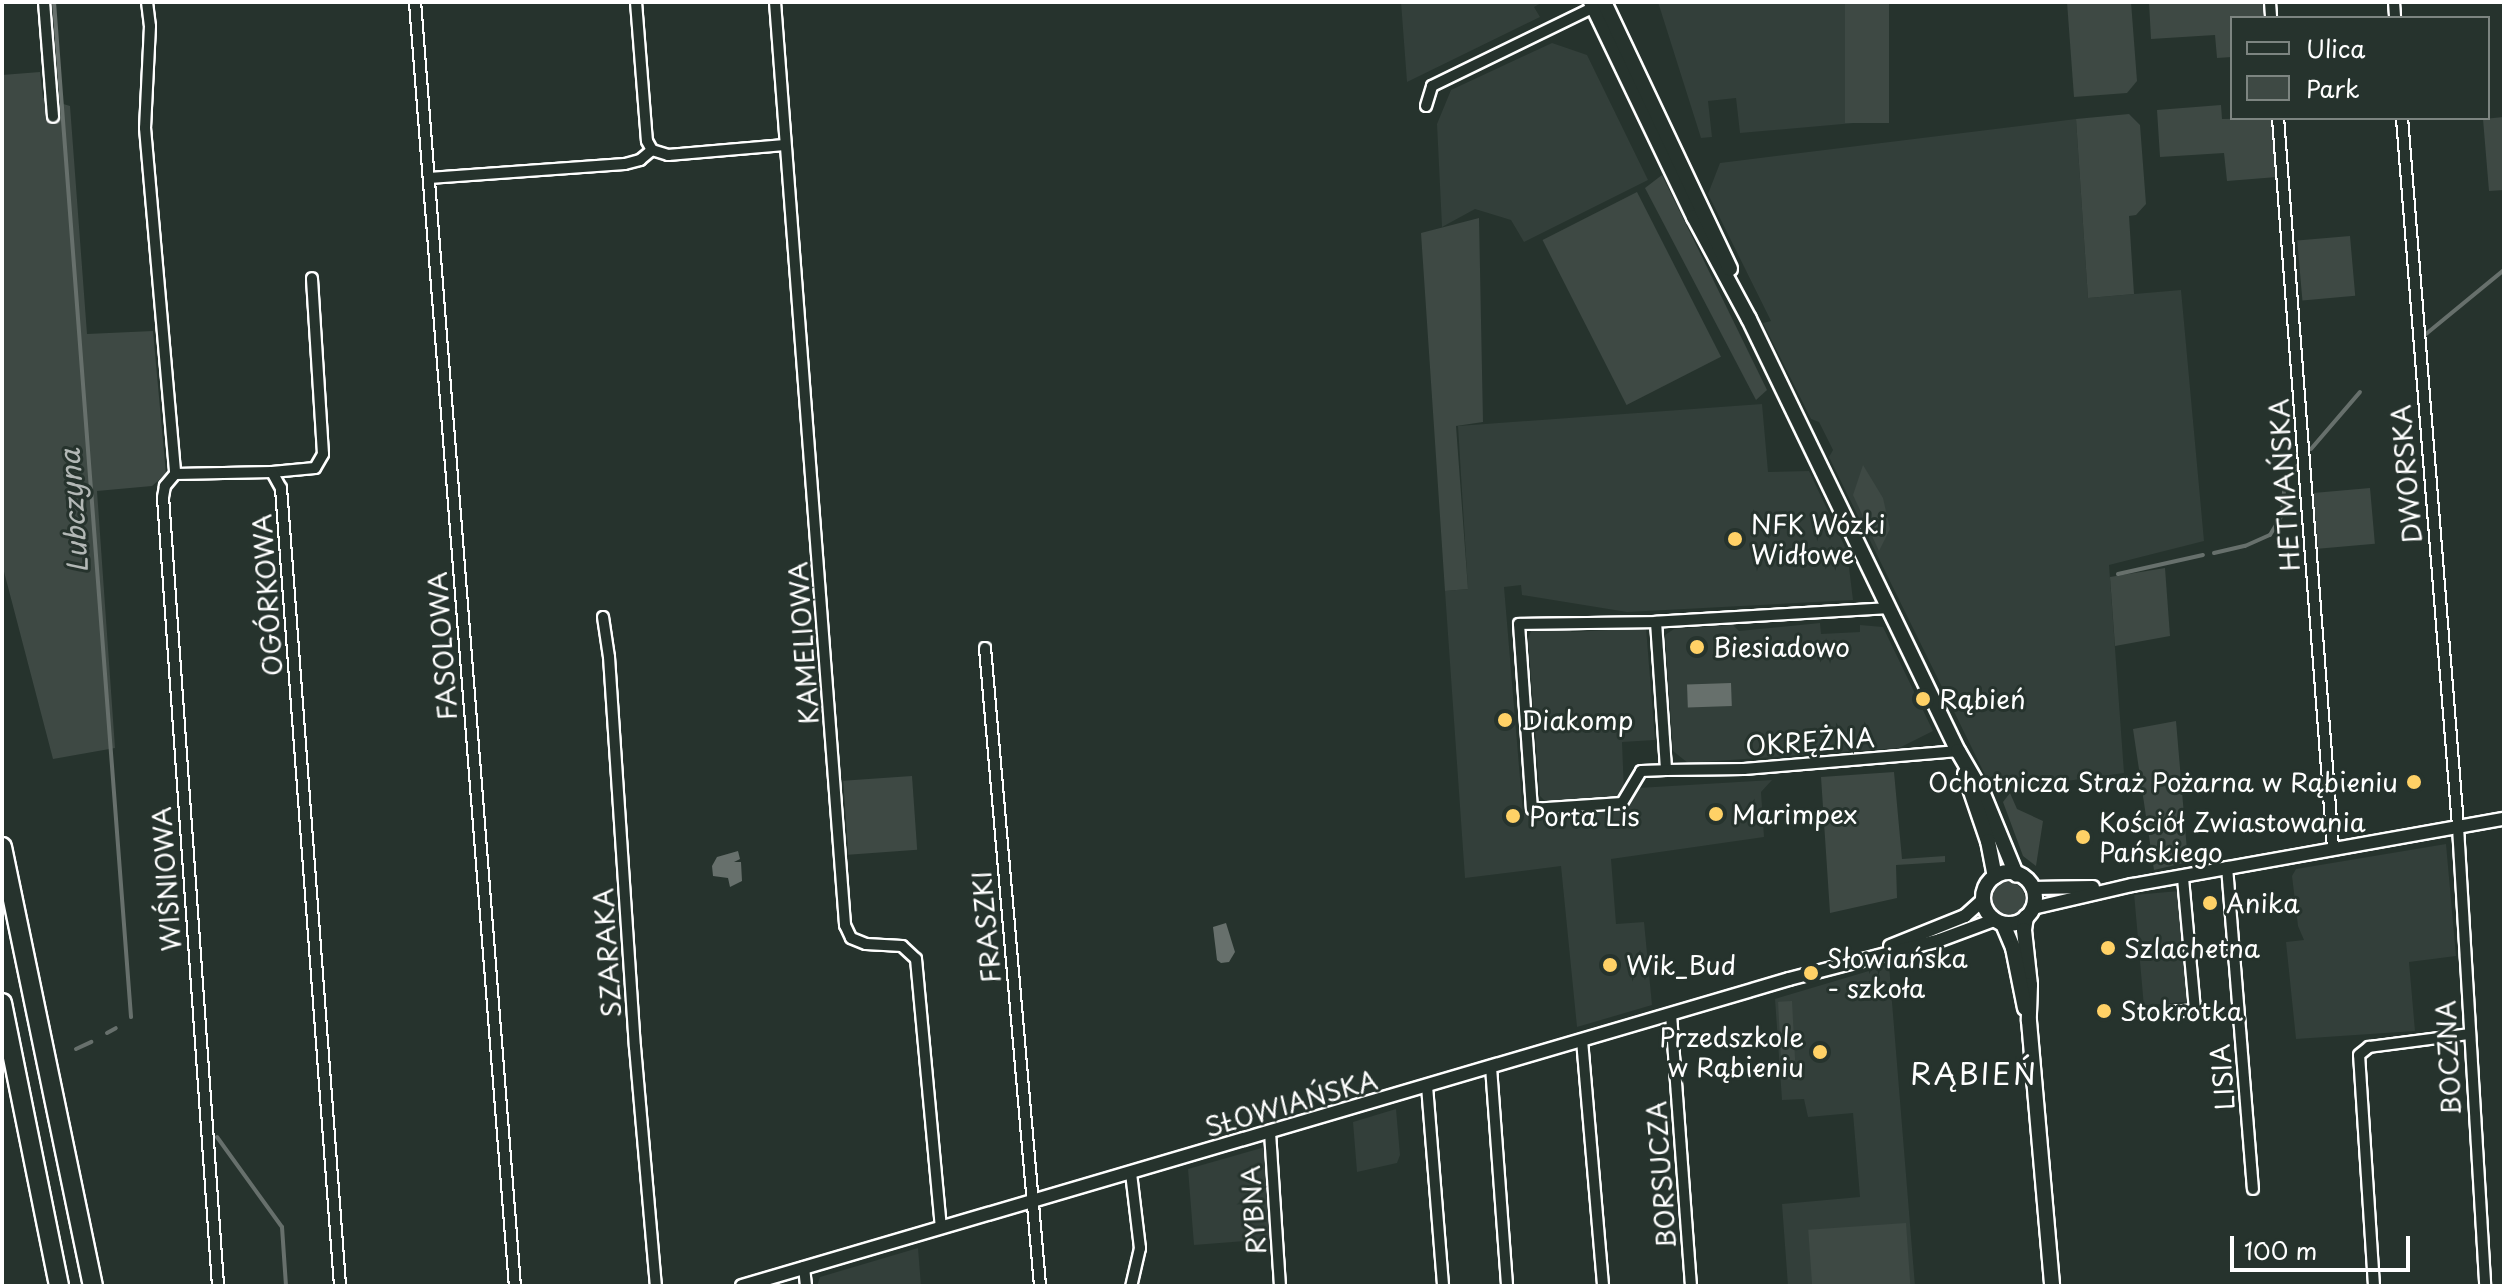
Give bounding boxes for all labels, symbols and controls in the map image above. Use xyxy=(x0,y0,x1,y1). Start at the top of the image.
legend xyxy=(2230,16,2490,120)
text: Ulica xyxy=(2306,30,2365,66)
text: Park xyxy=(2306,70,2360,106)
street label: HETMAŃSKA xyxy=(2262,398,2306,572)
street label: DWORSKA xyxy=(2384,403,2428,545)
water label: Lubczyna xyxy=(52,448,94,574)
place label: NFK Wózki Widłowe xyxy=(1751,508,1888,570)
street label: OGÓRKOWA xyxy=(246,513,288,677)
marker: NFK Wózki Widłowe xyxy=(1726,530,1744,548)
street label: KAMELIOWA xyxy=(782,560,824,726)
street label: FASOLOWA xyxy=(421,571,463,721)
place label: Biesiadowo xyxy=(1713,631,1850,663)
marker: Biesiadowo xyxy=(1688,638,1706,656)
place label: Rąbień xyxy=(1939,683,2026,715)
marker: Rąbień xyxy=(1914,690,1932,708)
place label: Diakomp xyxy=(1521,704,1633,736)
marker: Diakomp xyxy=(1496,711,1514,729)
street label: OKRĘŻNA xyxy=(1744,721,1876,761)
place label: Ochotnicza Straż Pożarna w Rąbieniu xyxy=(1927,766,2398,798)
marker: Ochotnicza Straż Pożarna w Rąbieniu xyxy=(2405,773,2423,791)
place label: Marimpex xyxy=(1732,798,1857,830)
place label: Porta Lis xyxy=(1529,800,1640,832)
marker: Marimpex xyxy=(1707,805,1725,823)
street label: WIŚNIOWA xyxy=(145,806,187,952)
place label: Kościół Zwiastowania Pańskiego xyxy=(2099,806,2365,868)
marker: Porta Lis xyxy=(1504,807,1522,825)
marker: Kościół Zwiastowania Pańskiego xyxy=(2074,828,2092,846)
street label: FRASZKI xyxy=(966,869,1006,985)
street label: SZARAKA xyxy=(587,887,627,1019)
place label: Anika xyxy=(2226,887,2300,919)
marker: Anika xyxy=(2201,894,2219,912)
place label: Szlachetna xyxy=(2124,932,2260,964)
marker: Szlachetna xyxy=(2099,939,2117,957)
place label: Słowiańska - szkoła xyxy=(1827,942,1968,1004)
place label: Wik_Bud xyxy=(1626,949,1736,981)
marker: Wik_Bud xyxy=(1601,956,1619,974)
marker: Słowiańska - szkoła xyxy=(1802,964,1820,982)
place label: Stokrotka xyxy=(2120,995,2243,1027)
street label: BOCZNA xyxy=(2429,1000,2467,1116)
marker: Stokrotka xyxy=(2095,1002,2113,1020)
place label: Przedszkole w Rąbieniu xyxy=(1659,1021,1804,1082)
marker: Przedszkole w Rąbieniu xyxy=(1811,1043,1829,1061)
street label: LISIA xyxy=(2204,1043,2240,1111)
district label: RĄBIEŃ xyxy=(1910,1055,2038,1091)
street label: SŁOWIAŃSKA xyxy=(1201,1063,1381,1143)
street label: BORSUCZA xyxy=(1640,1100,1682,1250)
street label: RYBNA xyxy=(1234,1164,1272,1256)
scale bar xyxy=(2234,1220,2414,1270)
text: 100 m xyxy=(2244,1232,2317,1268)

